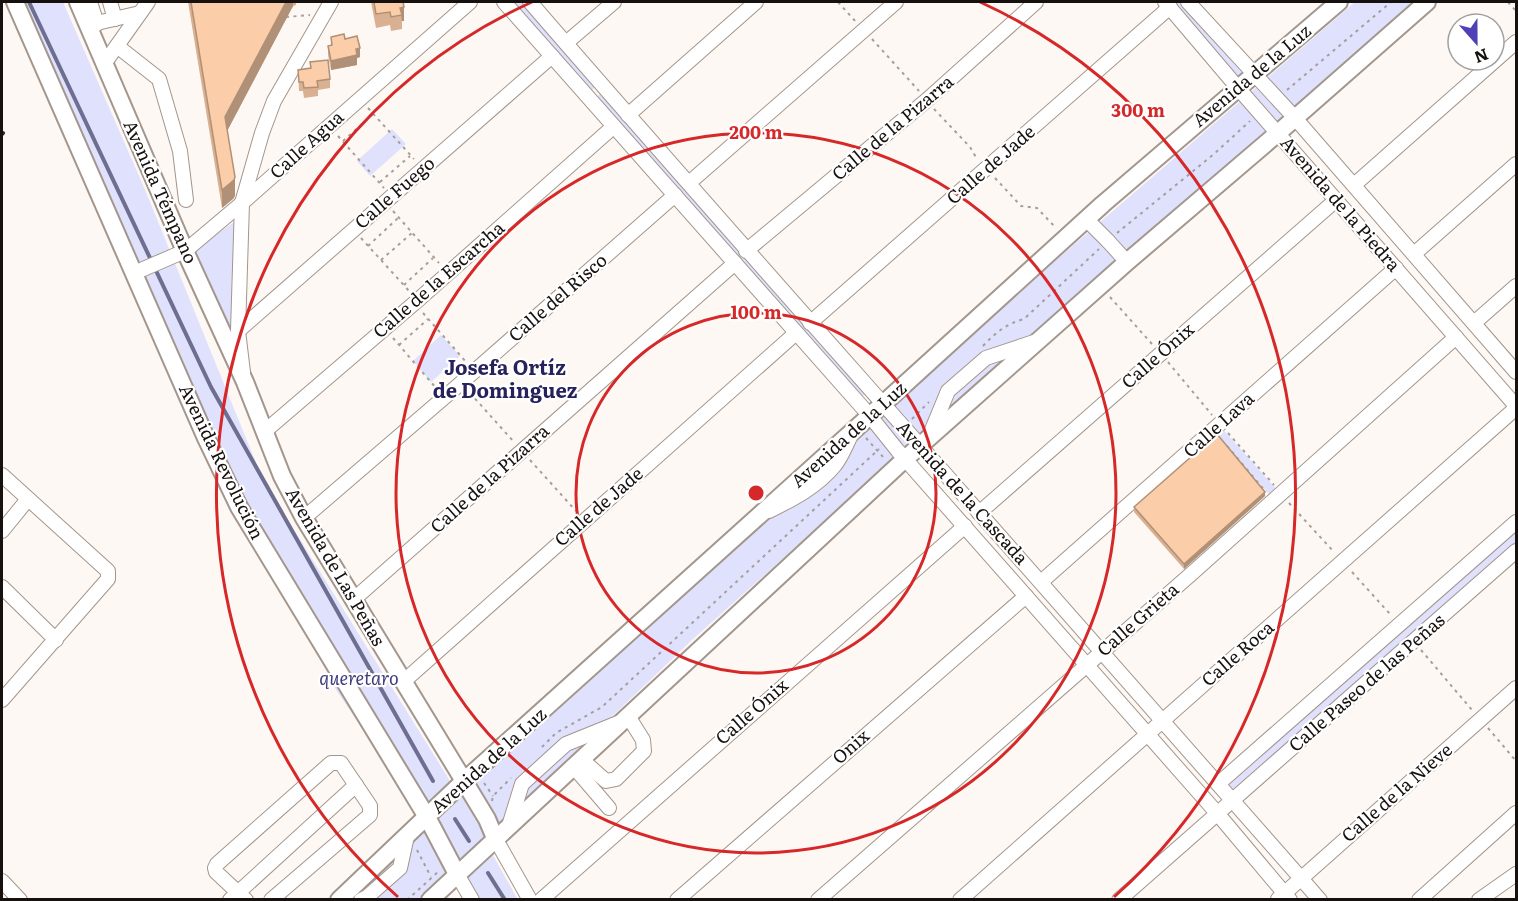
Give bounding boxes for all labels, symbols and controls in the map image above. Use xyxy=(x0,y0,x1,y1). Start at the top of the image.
north arrow xyxy=(1446,12,1506,72)
street label: Avenida de la Luz xyxy=(1186,17,1316,133)
text: N xyxy=(1471,43,1492,71)
street label: Calle de la Pizarra xyxy=(825,68,959,186)
text: 300 m xyxy=(1111,96,1165,123)
street label: Calle Agua xyxy=(263,103,349,184)
street label: Avenida Témpano xyxy=(118,115,205,268)
text: 200 m xyxy=(729,118,783,145)
street label: Calle de Jade xyxy=(940,118,1040,210)
street label: Avenida de la Piedra xyxy=(1275,129,1408,277)
street label: Calle Fuego xyxy=(348,149,440,234)
street label: Calle de la Escarcha xyxy=(366,214,510,344)
street label: Calle del Risco xyxy=(502,246,612,347)
text: 100 m xyxy=(730,298,782,325)
street label: Calle Ónix xyxy=(1115,315,1200,394)
district label: Josefa Ortíz de Dominguez xyxy=(433,351,578,404)
street label: Avenida de la Luz xyxy=(784,374,912,493)
street label: Avenida Revolución xyxy=(173,379,272,544)
street label: Calle Lava xyxy=(1176,384,1260,463)
street label: Avenida de la Cascada xyxy=(891,414,1035,570)
street label: Calle de la Pizarra xyxy=(424,417,555,539)
street label: Calle de Jade xyxy=(548,460,648,552)
street label: Avenida de Las Peñas xyxy=(280,482,393,651)
centre of rings xyxy=(746,483,766,503)
street label: Calle Grieta xyxy=(1090,575,1184,662)
street label: Calle Paseo de las Peñas xyxy=(1282,606,1450,758)
street label: Calle Roca xyxy=(1195,613,1280,692)
park label: queretaro xyxy=(319,664,399,691)
street label: Calle Ónix xyxy=(709,671,794,750)
street label: Avenida de la Luz xyxy=(424,700,552,819)
street label: Onix xyxy=(825,721,875,770)
street label: Calle de la Nieve xyxy=(1335,736,1457,848)

